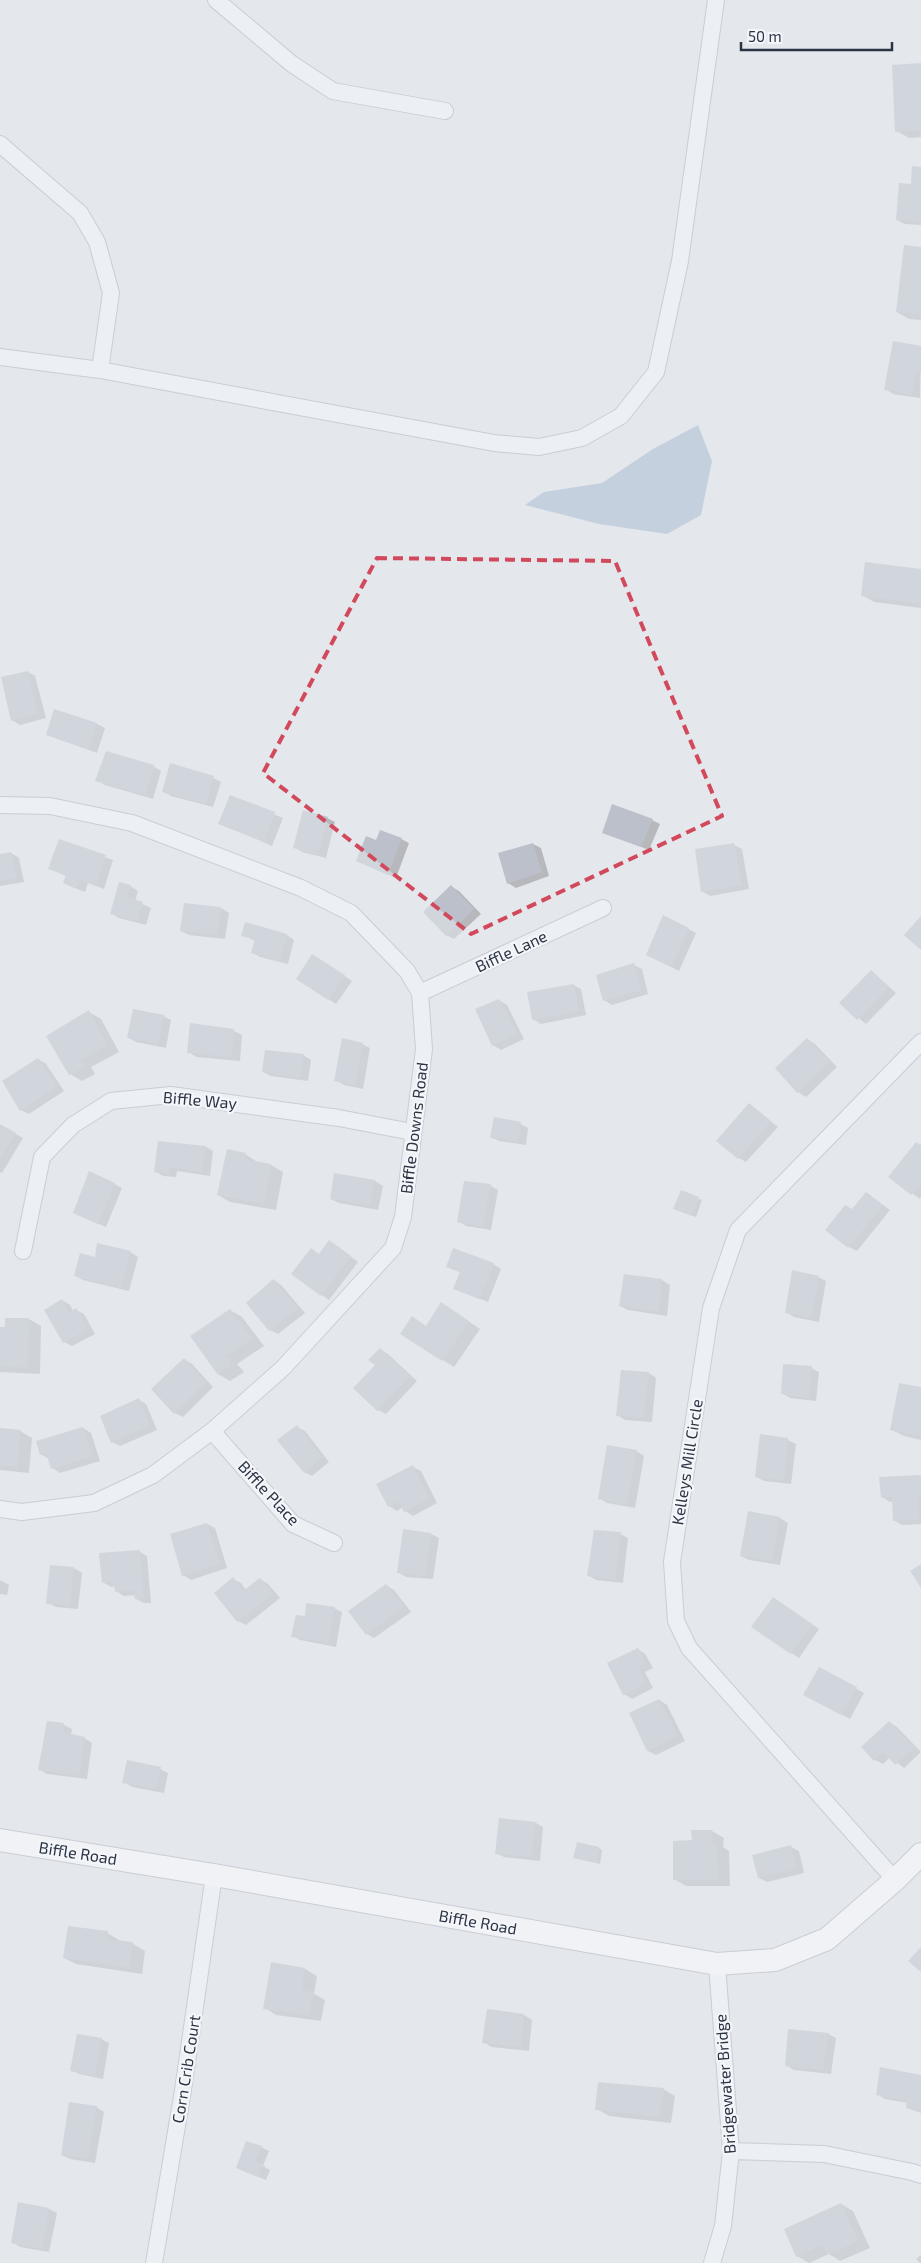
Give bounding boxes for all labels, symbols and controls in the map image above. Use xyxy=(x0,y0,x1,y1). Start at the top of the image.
scale bar xyxy=(741,20,892,52)
text: 50 m xyxy=(748,27,782,45)
street label: Biffle Lane xyxy=(472,926,550,975)
street label: Biffle Downs Road xyxy=(396,1061,431,1195)
street label: Biffle Way xyxy=(162,1087,238,1112)
street label: Kelleys Mill Circle xyxy=(667,1398,706,1526)
street label: Biffle Place xyxy=(235,1456,304,1529)
street label: Biffle Road xyxy=(38,1837,119,1868)
street label: Biffle Road xyxy=(438,1905,519,1938)
street label: Corn Crib Court xyxy=(168,2013,203,2124)
street label: Bridgewater Bridge xyxy=(710,2013,739,2155)

